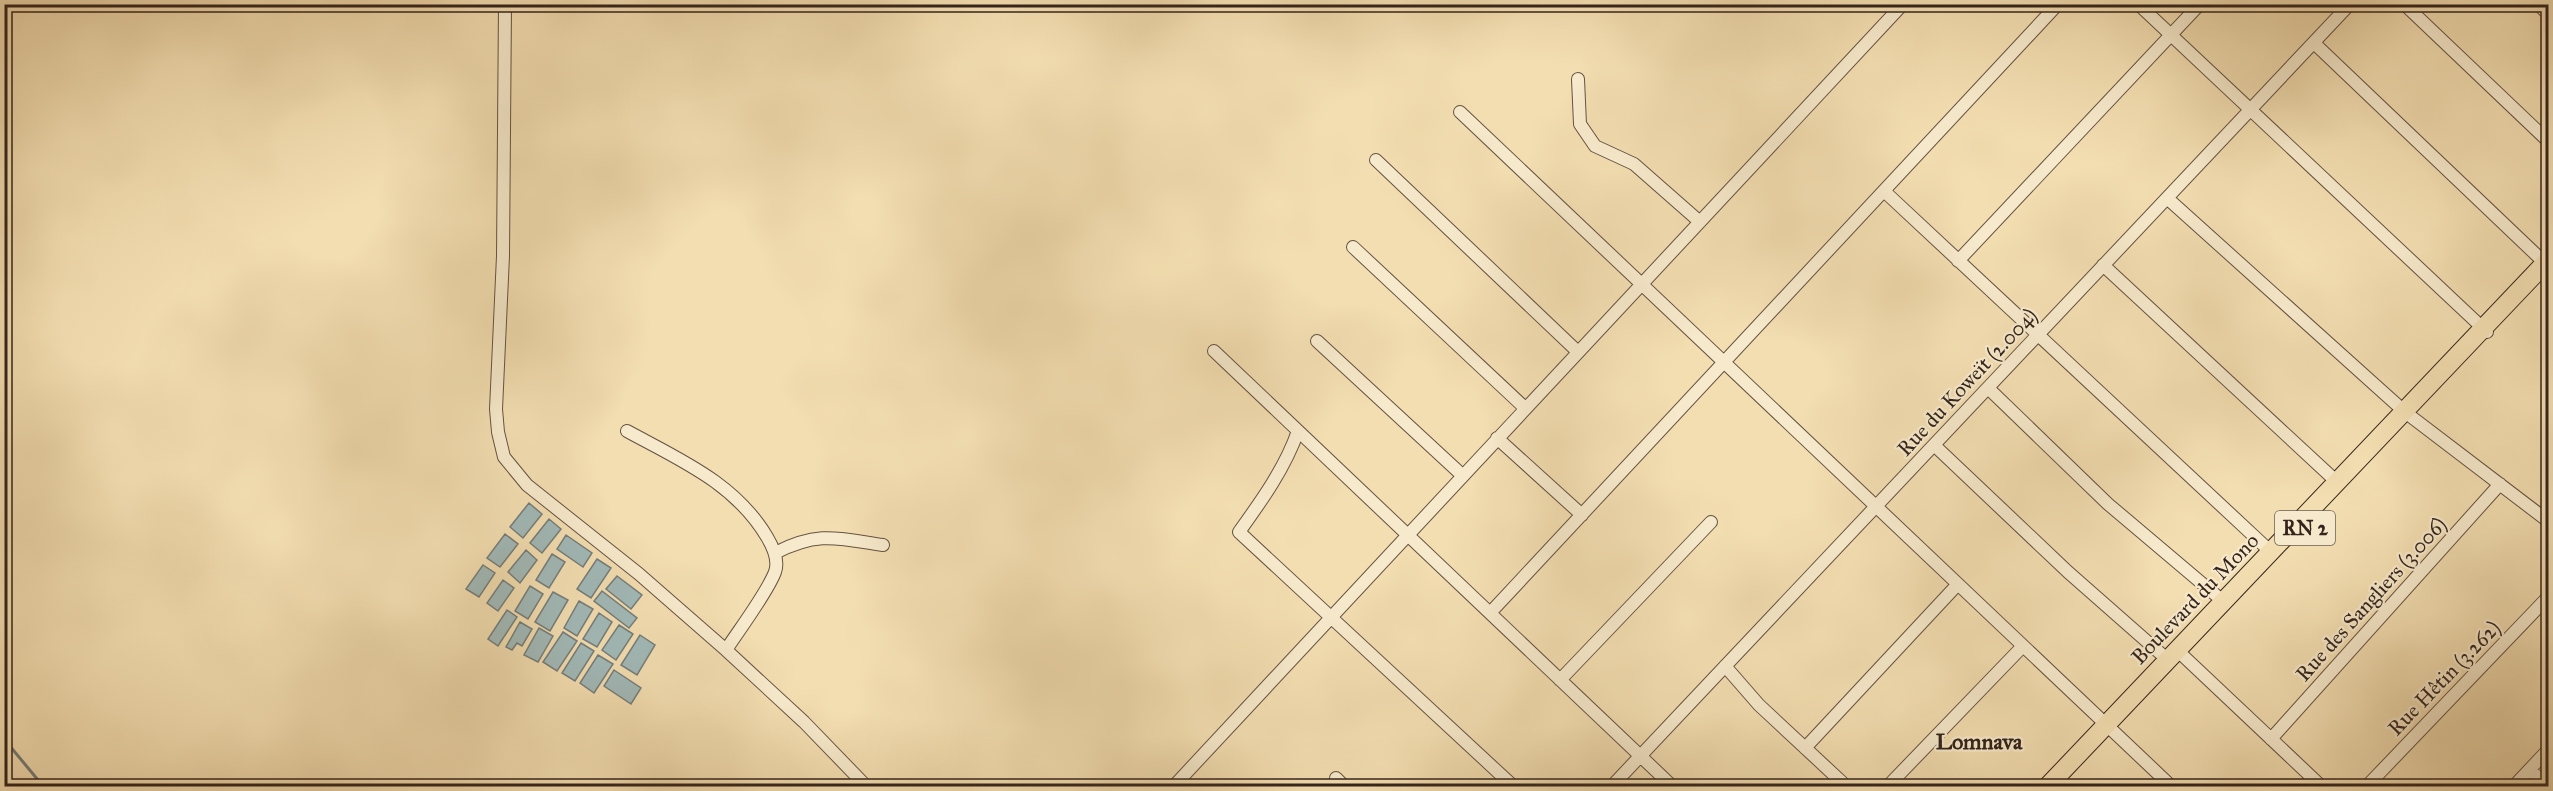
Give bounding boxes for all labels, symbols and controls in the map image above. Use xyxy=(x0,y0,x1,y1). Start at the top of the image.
street label: Rue du Koweït (2.004) xyxy=(1891,302,2043,462)
road number: RN 2 xyxy=(2275,511,2335,545)
street label: Rue des Sangliers (3.006) xyxy=(2290,511,2452,687)
street label: Boulevard du Mono xyxy=(2126,528,2264,670)
street label: Rue Hêtin (3.262) xyxy=(2382,615,2506,741)
district label: Lomnava xyxy=(1936,728,2023,755)

